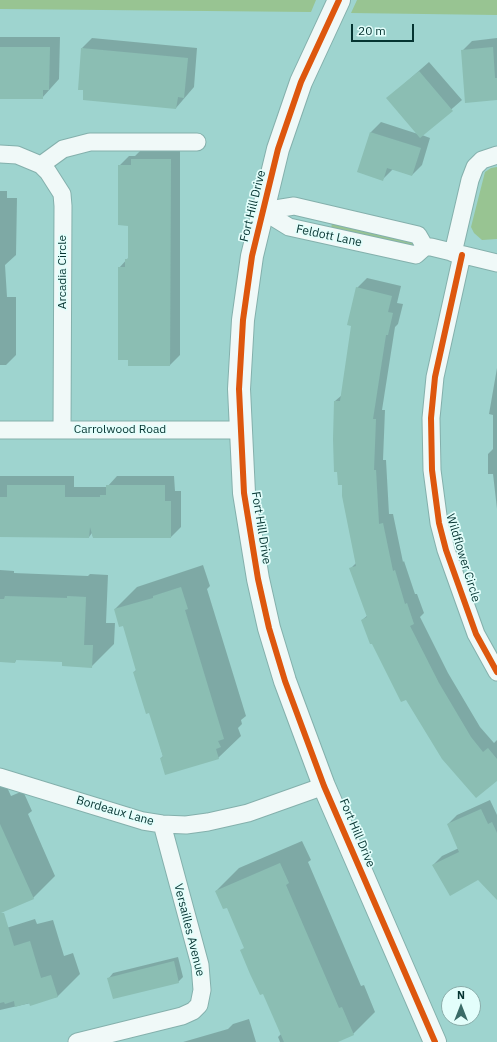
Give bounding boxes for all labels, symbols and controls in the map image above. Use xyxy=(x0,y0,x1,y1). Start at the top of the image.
scale bar xyxy=(353,16,416,42)
text: 20 m xyxy=(358,23,386,38)
street label: Fort Hill Drive xyxy=(237,169,269,243)
street label: Feldott Lane xyxy=(295,222,363,250)
street label: Arcadia Circle xyxy=(56,235,70,309)
street label: Carrolwood Road xyxy=(74,423,166,437)
street label: Fort Hill Drive xyxy=(248,491,274,565)
street label: Wildflower Circle xyxy=(443,512,483,604)
street label: Bordeaux Lane xyxy=(74,793,156,829)
street label: Fort Hill Drive xyxy=(336,796,378,870)
street label: Versailles Avenue xyxy=(171,882,207,978)
north arrow xyxy=(441,986,481,1026)
text: N xyxy=(457,988,465,1002)

